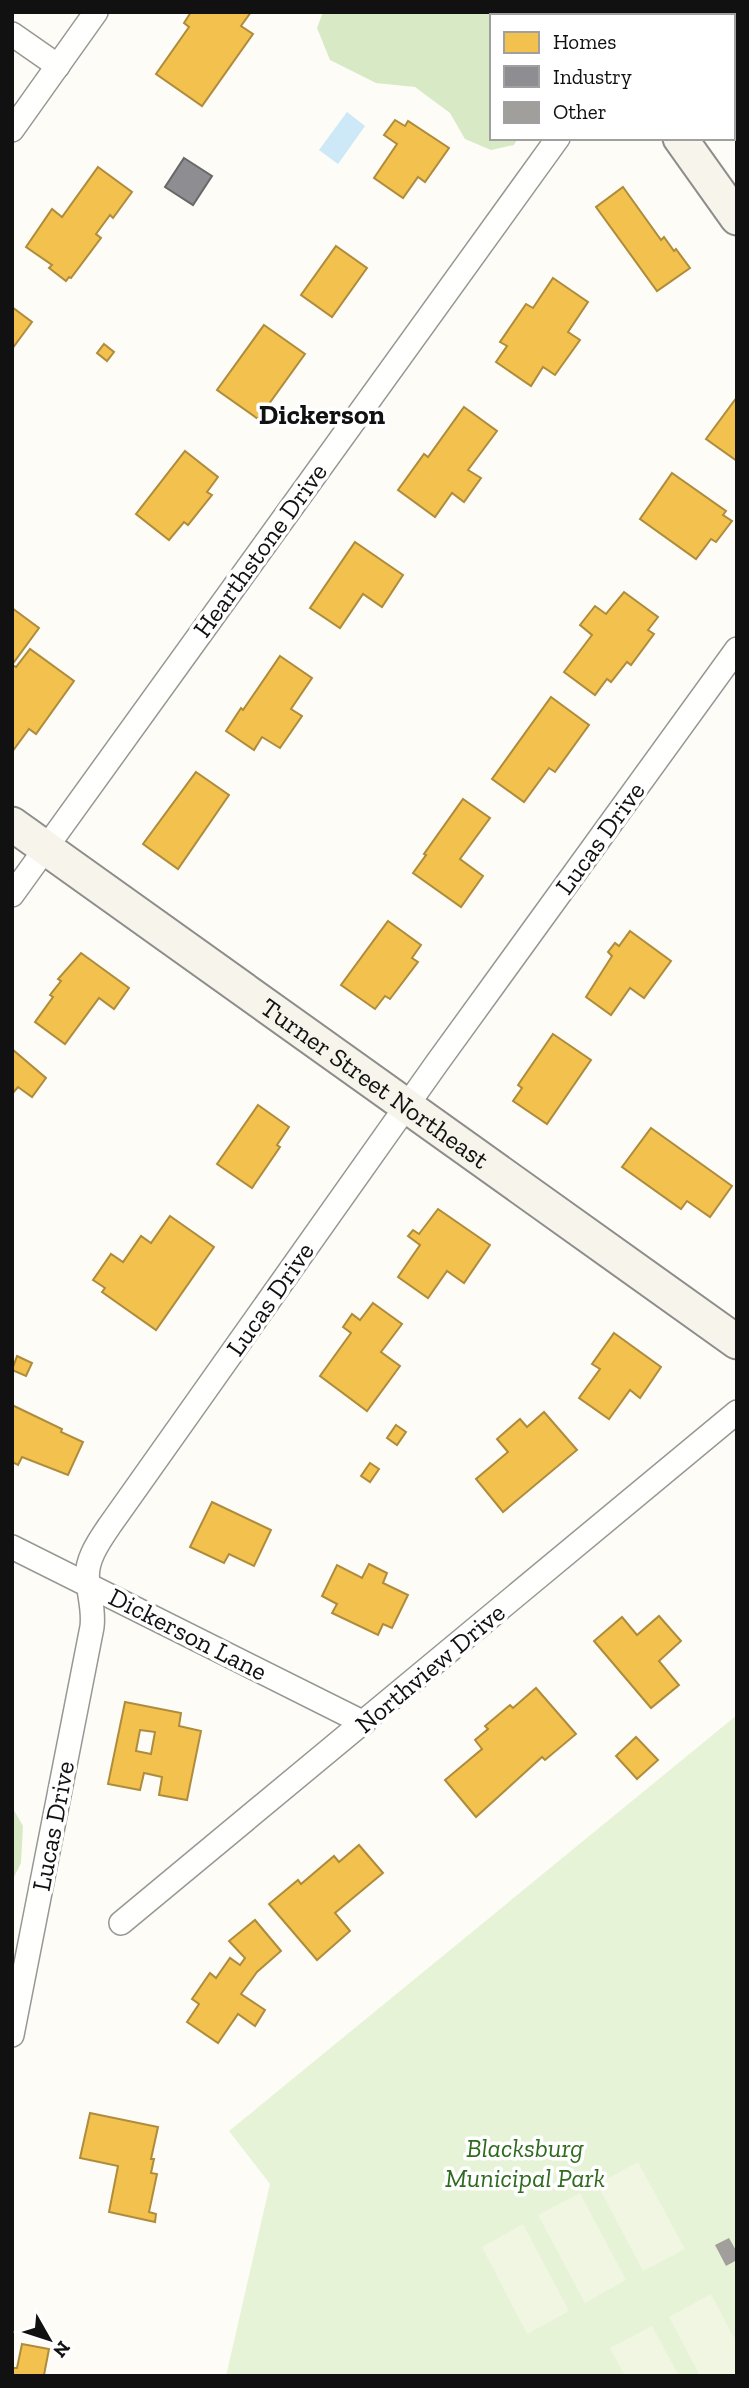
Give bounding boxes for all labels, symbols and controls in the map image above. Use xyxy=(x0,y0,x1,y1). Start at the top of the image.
legend xyxy=(490,14,735,140)
text: Homes xyxy=(553,29,616,54)
text: Industry xyxy=(553,64,632,89)
text: Other xyxy=(553,99,607,124)
district label: Dickerson xyxy=(259,398,386,431)
street label: Hearthstone Drive xyxy=(186,457,334,643)
street label: Lucas Drive xyxy=(548,775,652,901)
street label: Turner Street Northeast xyxy=(255,991,495,1176)
street label: Lucas Drive xyxy=(219,1236,321,1362)
street label: Dickerson Lane xyxy=(104,1580,272,1688)
street label: Northview Drive xyxy=(349,1596,511,1740)
street label: Lucas Drive xyxy=(25,1758,81,1894)
park label: Blacksburg Municipal Park xyxy=(445,2132,605,2194)
north arrow xyxy=(14,2304,84,2374)
text: N xyxy=(48,2337,75,2362)

